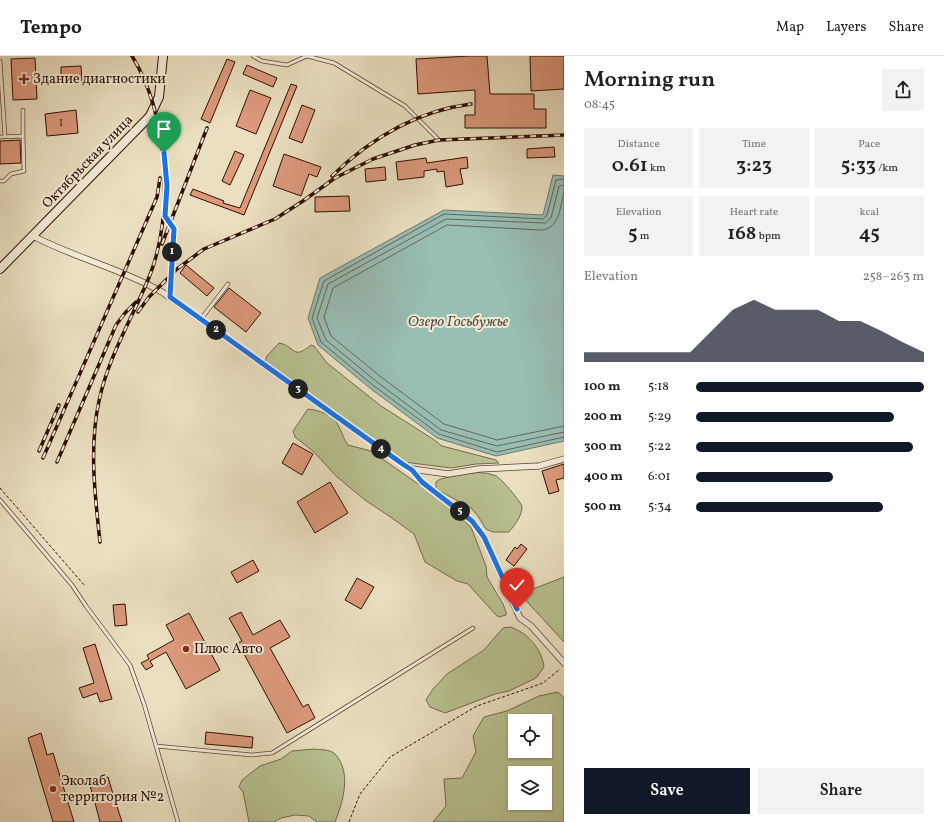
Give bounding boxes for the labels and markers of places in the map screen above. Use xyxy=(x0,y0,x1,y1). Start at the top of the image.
place label: Здание диагностики xyxy=(33,70,166,89)
marker: Здание диагностики xyxy=(18,73,30,85)
pin xyxy=(147,112,181,153)
pin: 1 xyxy=(162,242,182,262)
pin: 2 xyxy=(206,320,226,340)
pin: 3 xyxy=(288,379,308,399)
pin: 4 xyxy=(371,439,391,459)
pin: 5 xyxy=(450,501,470,521)
pin xyxy=(500,568,534,609)
place label: Плюс Авто xyxy=(194,640,263,659)
marker: Плюс Авто xyxy=(181,644,191,654)
place label: Эколаб территория №2 xyxy=(61,772,164,807)
marker: Эколаб территория №2 xyxy=(48,784,58,794)

